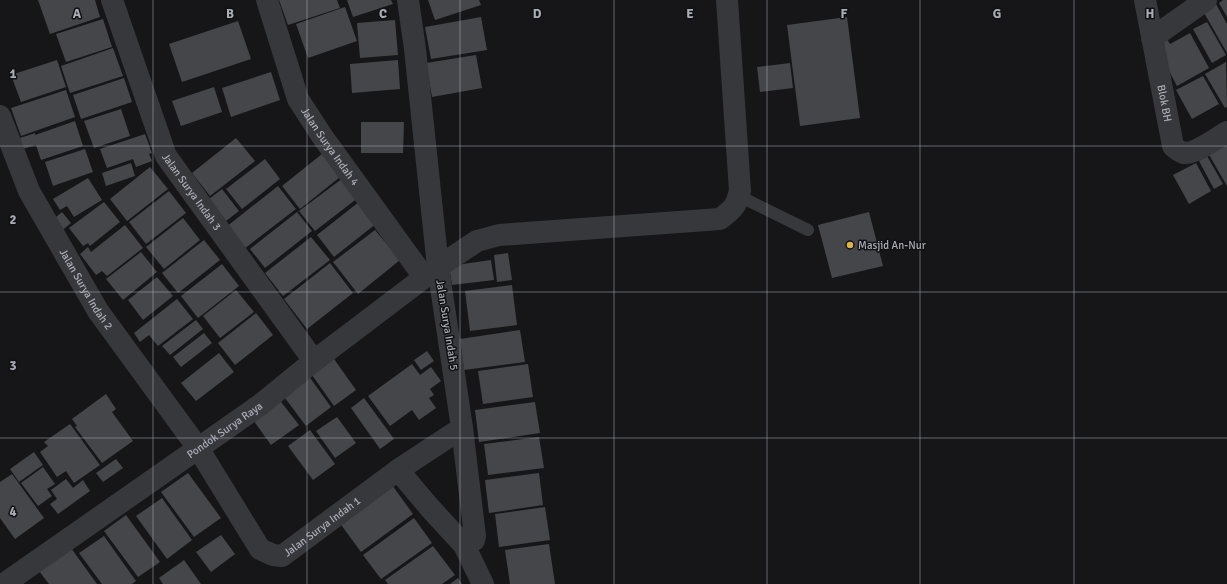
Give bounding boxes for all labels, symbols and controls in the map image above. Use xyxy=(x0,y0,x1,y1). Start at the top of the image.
text: A xyxy=(73,6,82,22)
text: B xyxy=(226,6,234,22)
text: C xyxy=(379,6,387,22)
text: D xyxy=(533,6,542,22)
text: E xyxy=(686,6,694,22)
text: F xyxy=(841,6,848,22)
text: G xyxy=(993,6,1001,22)
text: H xyxy=(1146,6,1154,22)
text: 1 xyxy=(9,66,17,82)
street label: Blok BH xyxy=(1155,83,1175,123)
street label: Jalan Surya Indah 4 xyxy=(299,105,362,188)
street label: Jalan Surya Indah 3 xyxy=(159,150,224,233)
text: 2 xyxy=(9,212,17,228)
place label: Masjid An-Nur xyxy=(858,239,926,252)
marker: Masjid An-Nur xyxy=(845,240,855,250)
street label: Jalan Surya Indah 2 xyxy=(57,246,116,332)
street label: Jalan Surya Indah 5 xyxy=(433,279,461,371)
text: 3 xyxy=(9,358,17,374)
street label: Pondok Surya Raya xyxy=(184,399,265,461)
street label: Jalan Surya Indah 1 xyxy=(281,494,363,559)
text: 4 xyxy=(9,504,17,520)

